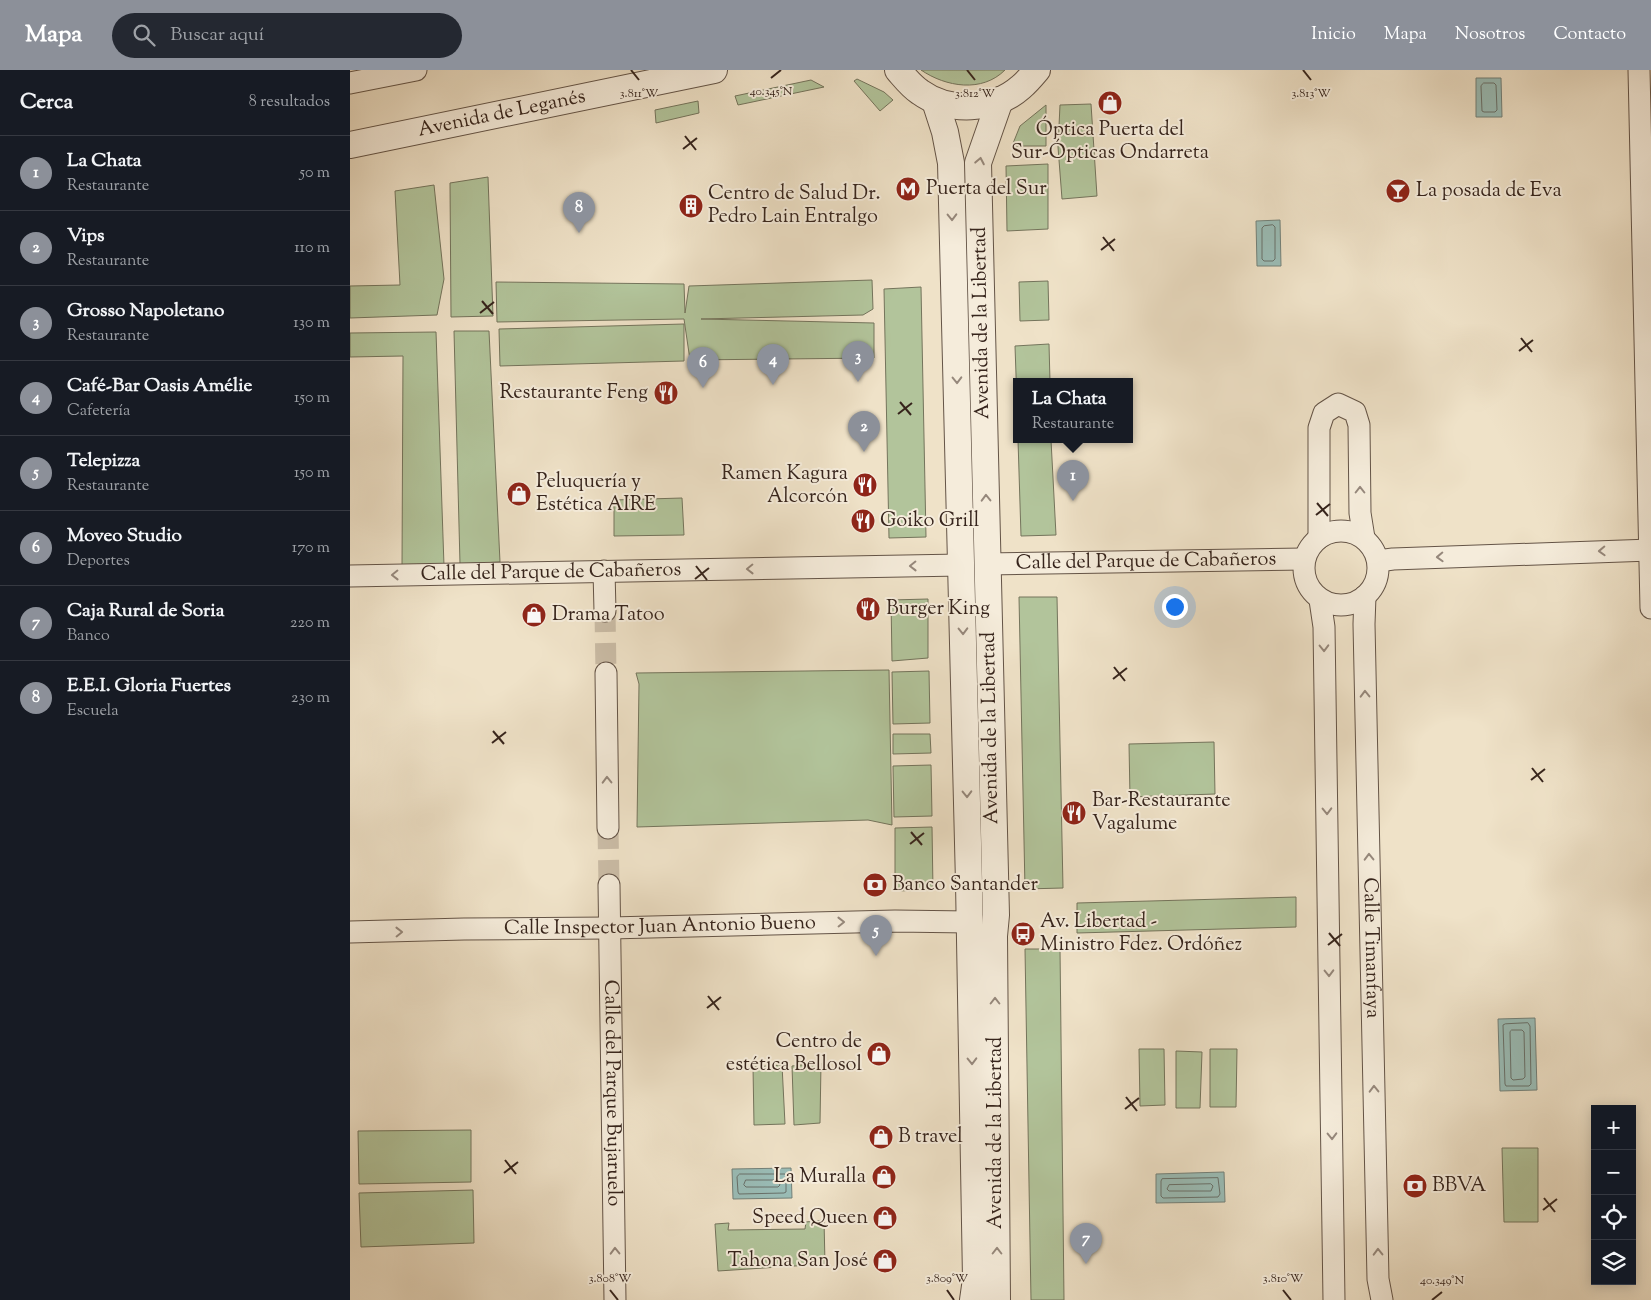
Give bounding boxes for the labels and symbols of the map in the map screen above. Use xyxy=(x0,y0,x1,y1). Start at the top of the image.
street label: Avenida de Leganés xyxy=(415,82,588,145)
text: 40.345°N xyxy=(750,83,793,101)
text: 3.811°W xyxy=(620,85,659,103)
text: 3.812°W xyxy=(955,85,996,103)
text: 3.813°W xyxy=(1291,85,1331,103)
shop icon: Óptica Puerta del Sur-Ópticas Ondarreta xyxy=(1097,90,1123,116)
place label: Óptica Puerta del Sur-Ópticas Ondarreta xyxy=(1011,115,1209,168)
one-way arrow xyxy=(974,157,984,166)
place label: Puerta del Sur xyxy=(926,175,1047,204)
metro station icon: Puerta del Sur xyxy=(895,176,921,202)
place label: La posada de Eva xyxy=(1416,177,1562,206)
bar icon: La posada de Eva xyxy=(1385,178,1411,204)
place label: Centro de Salud Dr. Pedro Lain Entralgo xyxy=(708,180,881,232)
pin: 8 xyxy=(563,192,595,233)
building icon: Centro de Salud Dr. Pedro Lain Entralgo xyxy=(678,193,704,219)
one-way arrow xyxy=(947,213,958,221)
street label: Avenida de la Libertad xyxy=(966,226,998,420)
pin: 3 xyxy=(842,341,874,382)
pin: 4 xyxy=(757,344,789,385)
pin: 6 xyxy=(687,347,719,388)
one-way arrow xyxy=(952,376,962,384)
place label: Restaurante Feng xyxy=(500,379,648,408)
restaurant icon: Restaurante Feng xyxy=(653,380,679,406)
pin: 2 xyxy=(848,411,880,452)
place label: Ramen Kagura Alcorcón xyxy=(721,460,848,512)
pin: 1 xyxy=(1057,460,1089,501)
place label: Peluquería y Estética AIRE xyxy=(536,468,656,520)
restaurant icon: Ramen Kagura Alcorcón xyxy=(852,472,878,498)
shop icon: Peluquería y Estética AIRE xyxy=(506,481,532,507)
one-way arrow xyxy=(1355,485,1365,493)
one-way arrow xyxy=(980,494,991,502)
place label: Goiko Grill xyxy=(880,507,980,536)
restaurant icon: Goiko Grill xyxy=(850,508,876,534)
street label: Calle del Parque de Cabañeros xyxy=(1016,545,1277,578)
one-way arrow xyxy=(1598,546,1606,557)
one-way arrow xyxy=(1436,552,1444,562)
street label: Calle del Parque de Cabañeros xyxy=(420,556,682,589)
one-way arrow xyxy=(908,561,916,571)
one-way arrow xyxy=(746,564,754,574)
one-way arrow xyxy=(391,570,398,580)
your location xyxy=(1162,594,1188,620)
place label: Burger King xyxy=(886,595,990,624)
restaurant icon: Burger King xyxy=(855,596,881,622)
place label: Drama Tatoo xyxy=(552,601,665,630)
shop icon: Drama Tatoo xyxy=(521,602,547,628)
one-way arrow xyxy=(958,628,968,636)
street label: Avenida de la Libertad xyxy=(975,631,1007,825)
one-way arrow xyxy=(1319,644,1330,652)
one-way arrow xyxy=(1360,690,1371,698)
one-way arrow xyxy=(602,775,613,783)
place label: Bar-Restaurante Vagalume xyxy=(1092,787,1231,839)
one-way arrow xyxy=(961,790,972,798)
restaurant icon: Bar-Restaurante Vagalume xyxy=(1061,800,1087,826)
one-way arrow xyxy=(1322,807,1332,815)
one-way arrow xyxy=(1364,852,1375,860)
place label: Banco Santander xyxy=(892,871,1039,900)
bank icon: Banco Santander xyxy=(862,872,888,898)
street label: Calle Timanfaya xyxy=(1355,877,1387,1019)
street label: Calle Inspector Juan Antonio Bueno xyxy=(504,908,816,943)
place label: Av. Libertad - Ministro Fdez. Ordóñez xyxy=(1040,908,1242,960)
pin: 5 xyxy=(860,915,892,956)
one-way arrow xyxy=(838,917,845,927)
bus stop icon: Av. Libertad - Ministro Fdez. Ordóñez xyxy=(1010,921,1036,947)
one-way arrow xyxy=(395,927,403,937)
one-way arrow xyxy=(1324,969,1335,977)
street label: Calle del Parque Bujaruelo xyxy=(596,979,628,1207)
one-way arrow xyxy=(990,997,1000,1005)
place label: Centro de estética Bellosol xyxy=(726,1028,862,1080)
street label: Avenida de la Libertad xyxy=(982,1037,1011,1229)
shop icon: Centro de estética Bellosol xyxy=(866,1041,892,1067)
one-way arrow xyxy=(967,1058,977,1066)
one-way arrow xyxy=(1369,1085,1380,1093)
place label: B travel xyxy=(898,1123,963,1152)
shop icon: B travel xyxy=(868,1124,894,1150)
one-way arrow xyxy=(1327,1132,1337,1140)
place label: La Muralla xyxy=(774,1163,866,1192)
shop icon: La Muralla xyxy=(871,1164,897,1190)
place label: BBVA xyxy=(1432,1172,1486,1201)
bank icon: BBVA xyxy=(1402,1173,1428,1199)
place label: Speed Queen xyxy=(752,1204,868,1233)
shop icon: Speed Queen xyxy=(872,1205,898,1231)
pin: 7 xyxy=(1070,1223,1102,1264)
one-way arrow xyxy=(609,1247,620,1255)
place label: Tahona San José xyxy=(728,1247,868,1276)
one-way arrow xyxy=(992,1247,1002,1255)
one-way arrow xyxy=(1373,1247,1383,1255)
shop icon: Tahona San José xyxy=(872,1248,898,1274)
text: 3.808°W xyxy=(589,1270,632,1288)
text: 3.809°W xyxy=(926,1270,969,1288)
text: 3.810°W xyxy=(1263,1270,1304,1288)
text: 40.349°N xyxy=(1420,1272,1464,1290)

